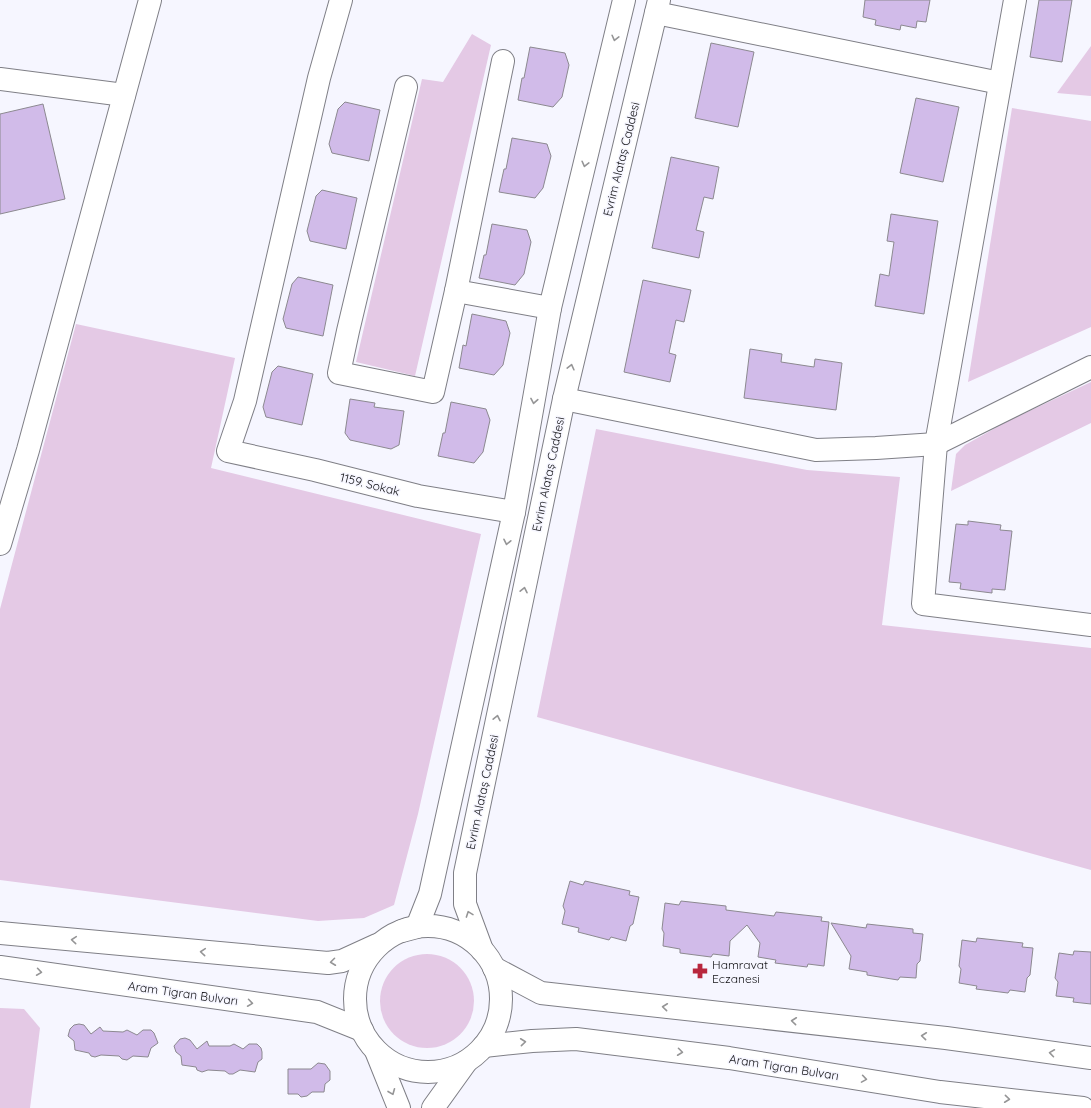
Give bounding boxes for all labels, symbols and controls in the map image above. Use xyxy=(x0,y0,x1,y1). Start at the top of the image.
one-way arrow xyxy=(612,35,620,41)
street label: Evrim Alataş Caddesi xyxy=(600,100,642,218)
one-way arrow xyxy=(581,160,590,167)
one-way arrow xyxy=(566,364,575,371)
one-way arrow xyxy=(530,398,538,404)
street label: Evrim Alataş Caddesi xyxy=(528,415,568,533)
street label: 1159. Sokak xyxy=(339,469,401,499)
one-way arrow xyxy=(504,539,512,545)
one-way arrow xyxy=(519,587,527,594)
one-way arrow xyxy=(492,715,501,721)
street label: Evrim Alataş Caddesi xyxy=(462,733,502,851)
one-way arrow xyxy=(465,910,473,917)
one-way arrow xyxy=(71,936,77,945)
one-way arrow xyxy=(200,948,206,957)
place label: Hamravat Eczanesi xyxy=(712,957,768,986)
one-way arrow xyxy=(330,958,336,967)
pharmacy icon: Hamravat Eczanesi xyxy=(691,962,709,980)
one-way arrow xyxy=(36,967,42,976)
street label: Aram Tigran Bulvarı xyxy=(127,978,239,1008)
one-way arrow xyxy=(247,998,254,1007)
one-way arrow xyxy=(662,1003,668,1012)
one-way arrow xyxy=(791,1017,797,1026)
one-way arrow xyxy=(920,1032,927,1041)
one-way arrow xyxy=(520,1038,526,1047)
one-way arrow xyxy=(677,1047,683,1056)
one-way arrow xyxy=(1049,1049,1055,1058)
street label: Aram Tigran Bulvarı xyxy=(728,1051,840,1083)
one-way arrow xyxy=(861,1075,867,1083)
one-way arrow xyxy=(388,1089,396,1096)
one-way arrow xyxy=(1004,1095,1010,1104)

